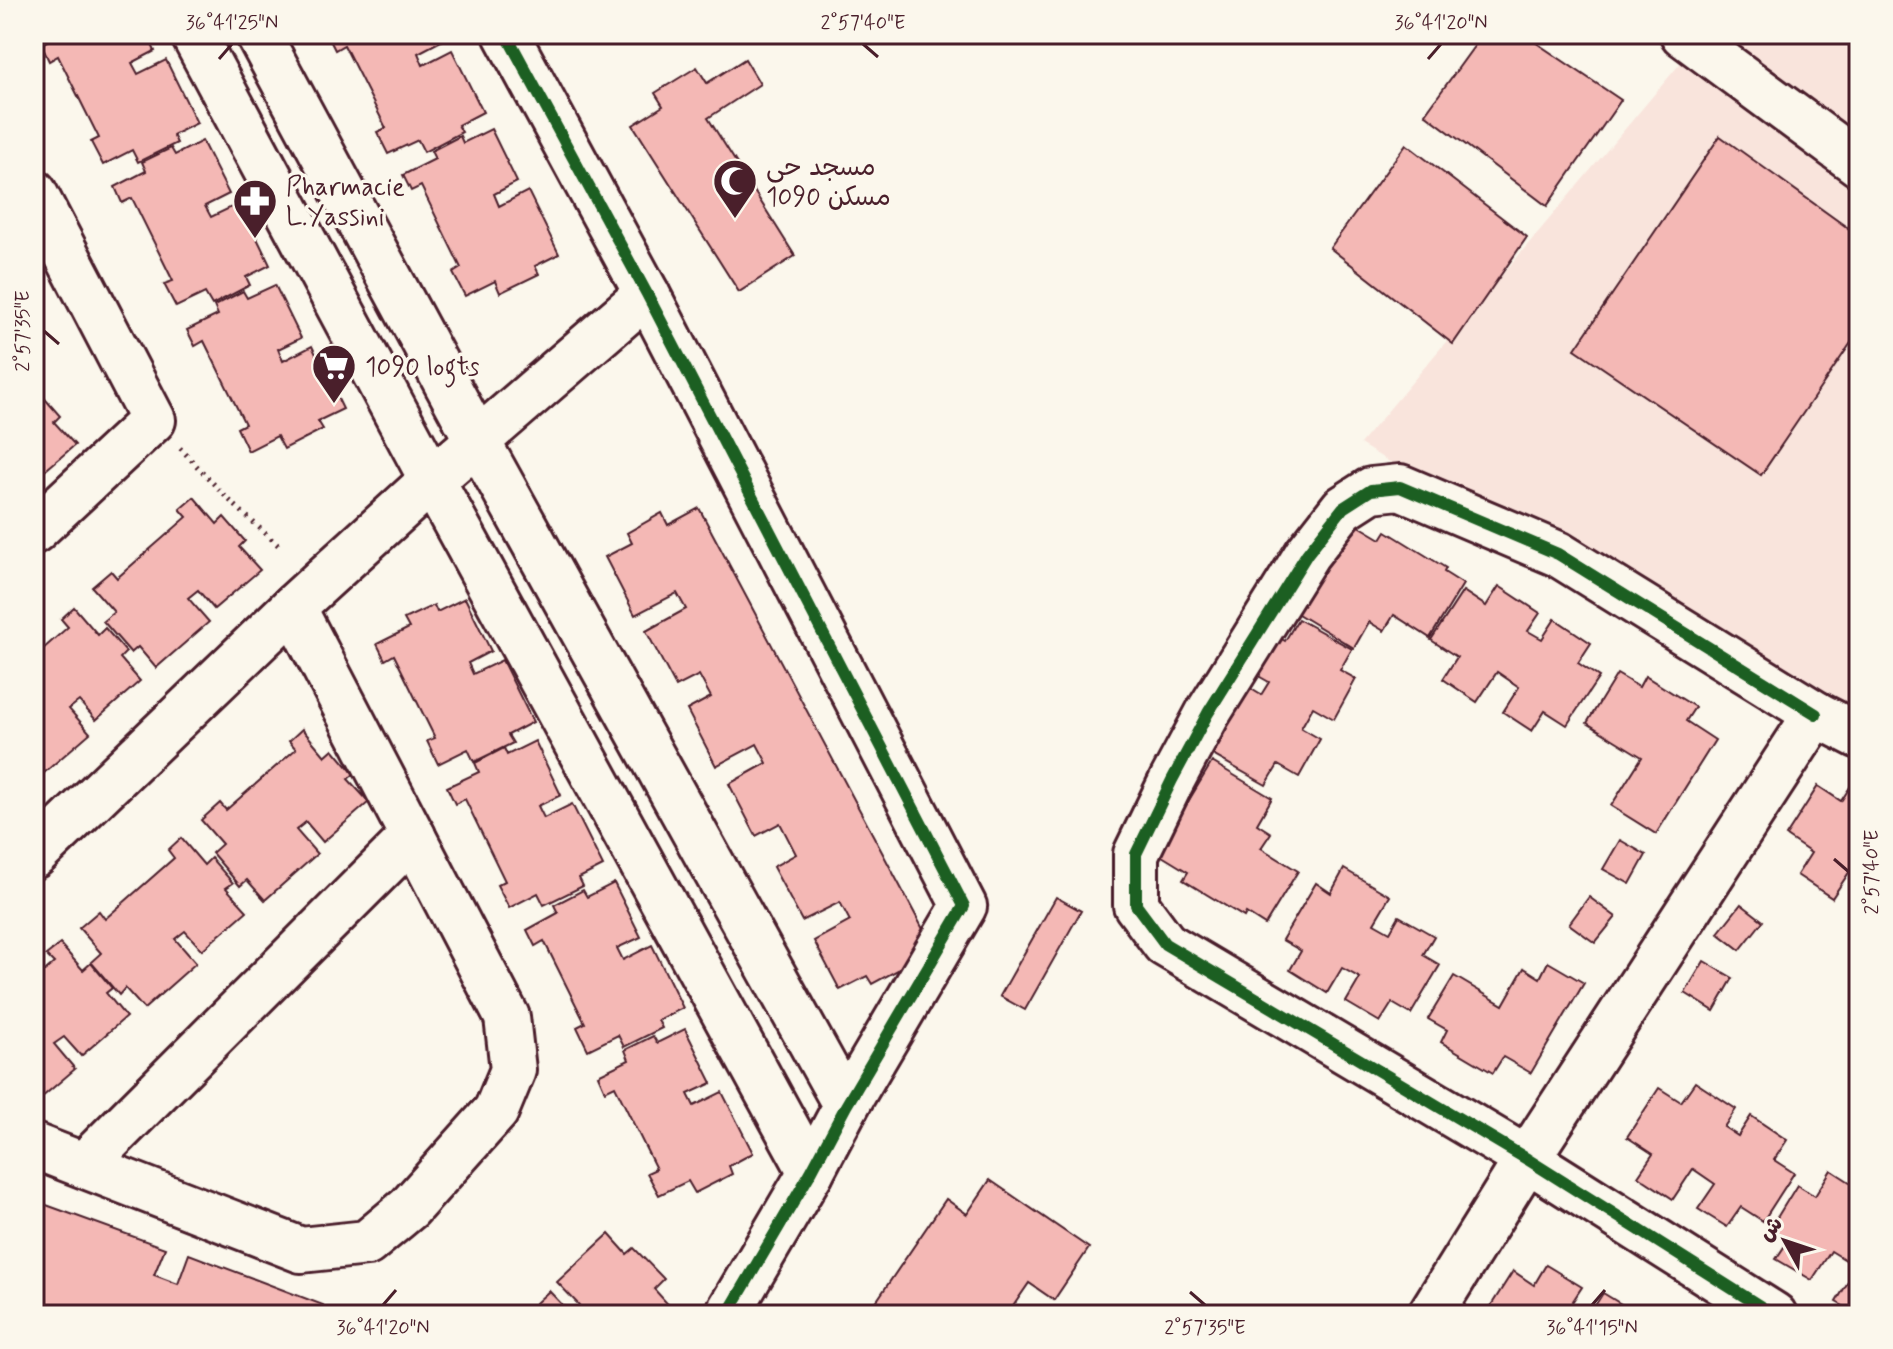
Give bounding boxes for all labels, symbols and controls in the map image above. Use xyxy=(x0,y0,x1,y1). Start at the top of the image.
text: 36°41'25"N xyxy=(186,10,278,37)
text: 2°57'40"E xyxy=(821,10,905,37)
text: 36°41'20"N xyxy=(1394,10,1488,37)
place label: مسجد حي 1090 مسكن xyxy=(766,151,891,215)
mosque icon: مسجد حي 1090 مسكن xyxy=(711,157,759,220)
place label: Pharmacie L.Yassini xyxy=(286,171,405,235)
pharmacy icon: Pharmacie L.Yassini xyxy=(231,177,279,240)
text: 2°57'35"E xyxy=(10,290,37,372)
supermarket icon: 1090 logts xyxy=(310,342,358,405)
place label: 1090 logts xyxy=(365,351,480,388)
text: 2°57'40"E xyxy=(1859,830,1886,914)
north arrow xyxy=(1745,1201,1825,1281)
text: ش xyxy=(1753,1211,1790,1248)
text: 36°41'20"N xyxy=(336,1315,430,1342)
text: 2°57'35"E xyxy=(1164,1315,1246,1342)
text: 36°41'15"N xyxy=(1546,1315,1638,1342)

